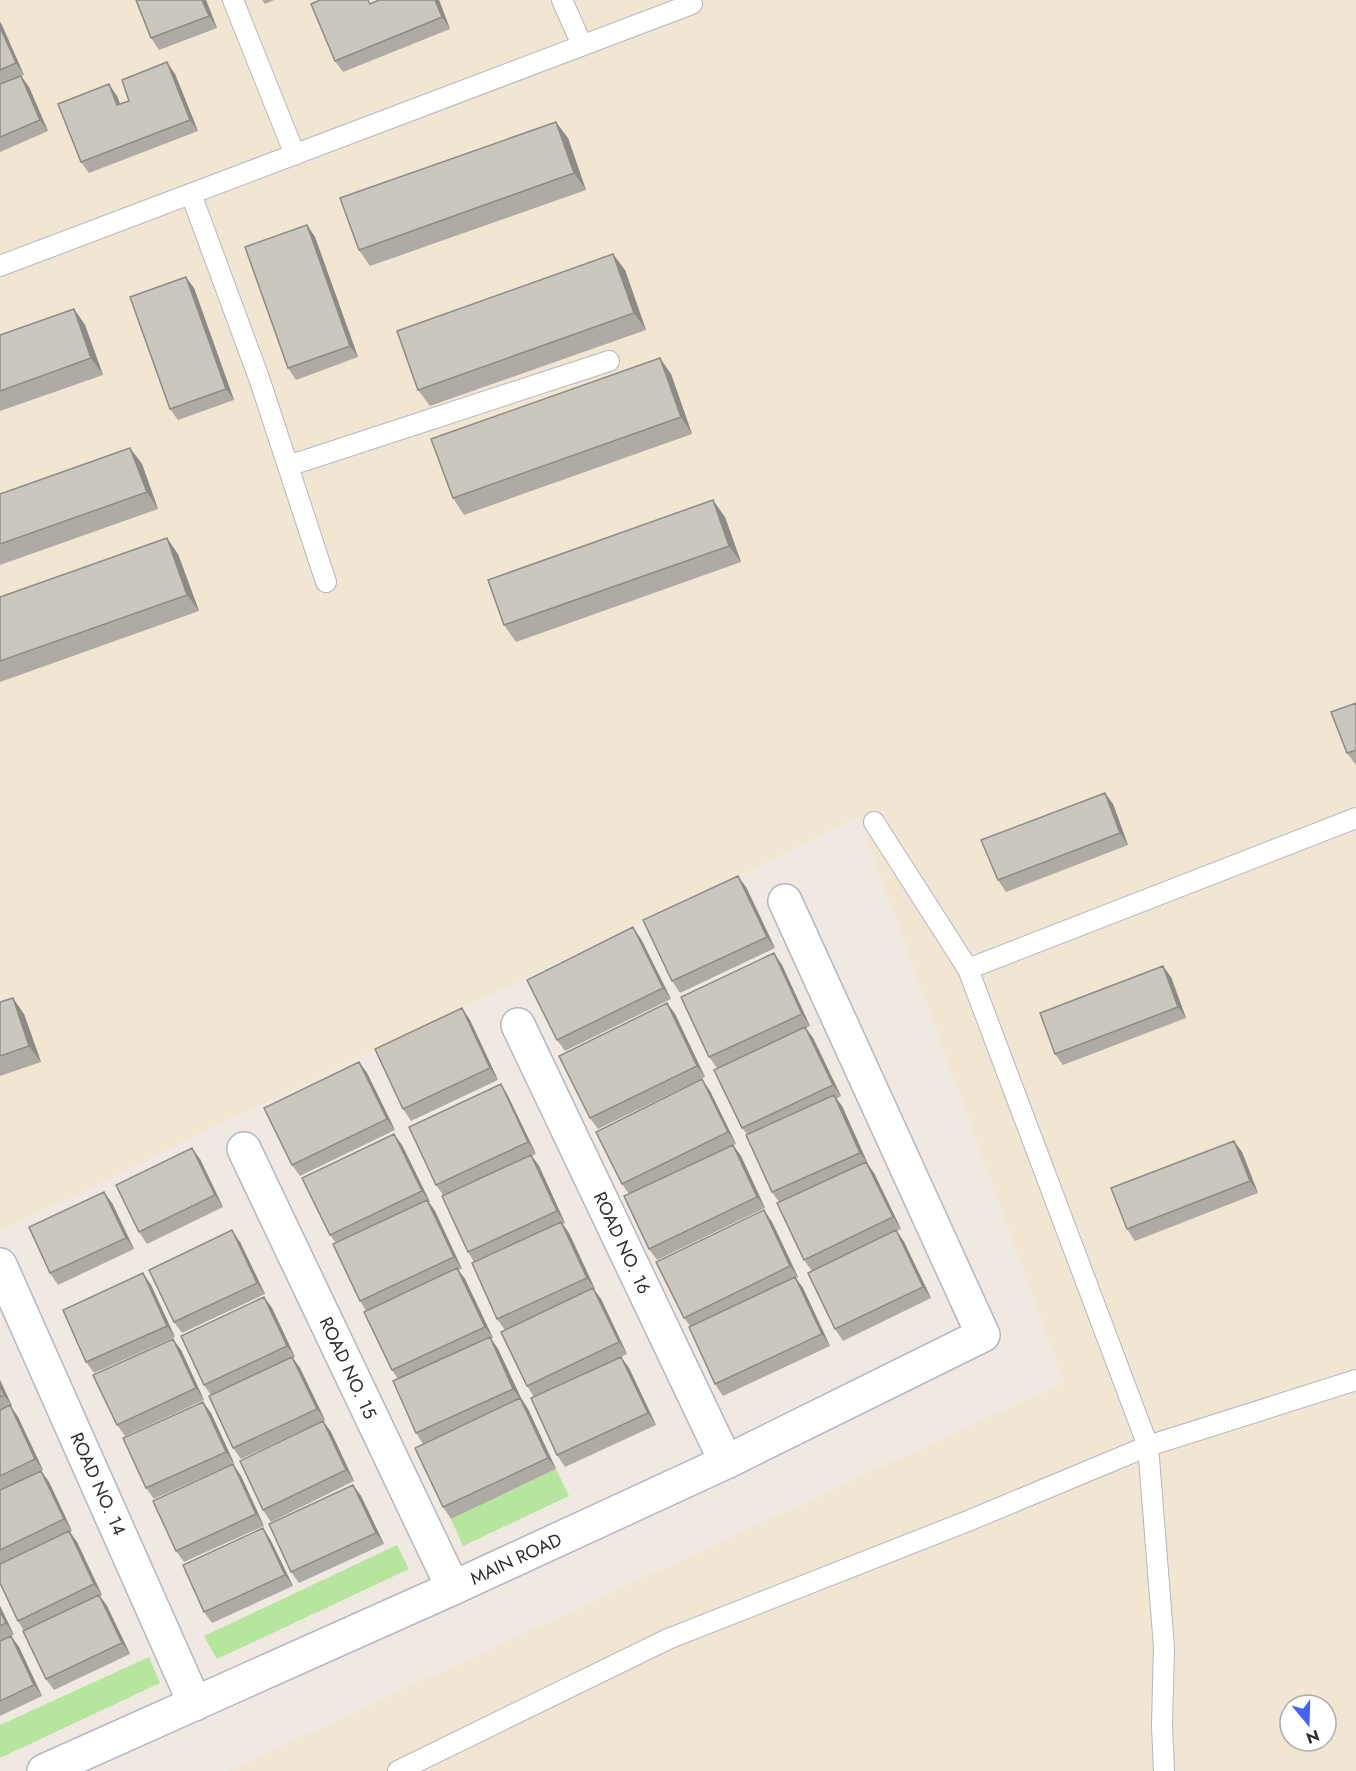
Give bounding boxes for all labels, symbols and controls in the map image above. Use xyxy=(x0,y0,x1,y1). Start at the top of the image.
street label: ROAD NO. 16 xyxy=(587,1188,657,1298)
street label: ROAD NO. 15 xyxy=(313,1313,383,1423)
street label: ROAD NO. 14 xyxy=(64,1428,132,1540)
street label: MAIN ROAD xyxy=(466,1526,566,1592)
north arrow xyxy=(1278,1693,1338,1753)
text: N xyxy=(1303,1724,1322,1750)

